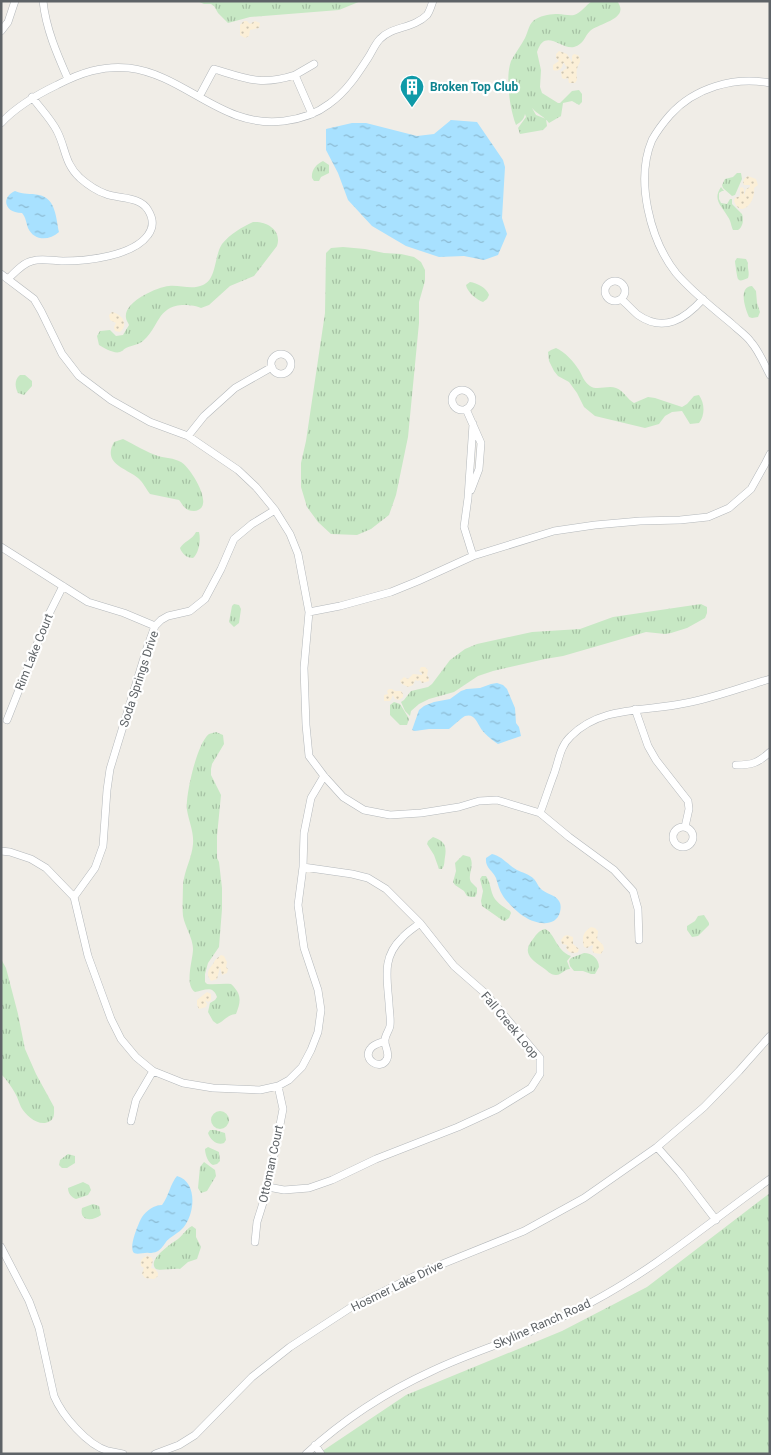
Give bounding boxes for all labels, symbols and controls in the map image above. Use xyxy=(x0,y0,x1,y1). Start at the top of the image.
building icon: Broken Top Club xyxy=(399,74,425,108)
place label: Broken Top Club xyxy=(430,80,518,94)
street label: Rim Lake Court xyxy=(12,611,56,692)
street label: Soda Springs Drive xyxy=(117,629,161,729)
street label: Fall Creek Loop xyxy=(478,989,542,1061)
street label: Ottoman Court xyxy=(256,1124,286,1204)
street label: Hosmer Lake Drive xyxy=(349,1258,445,1314)
street label: Skyline Ranch Road xyxy=(491,1296,593,1352)

